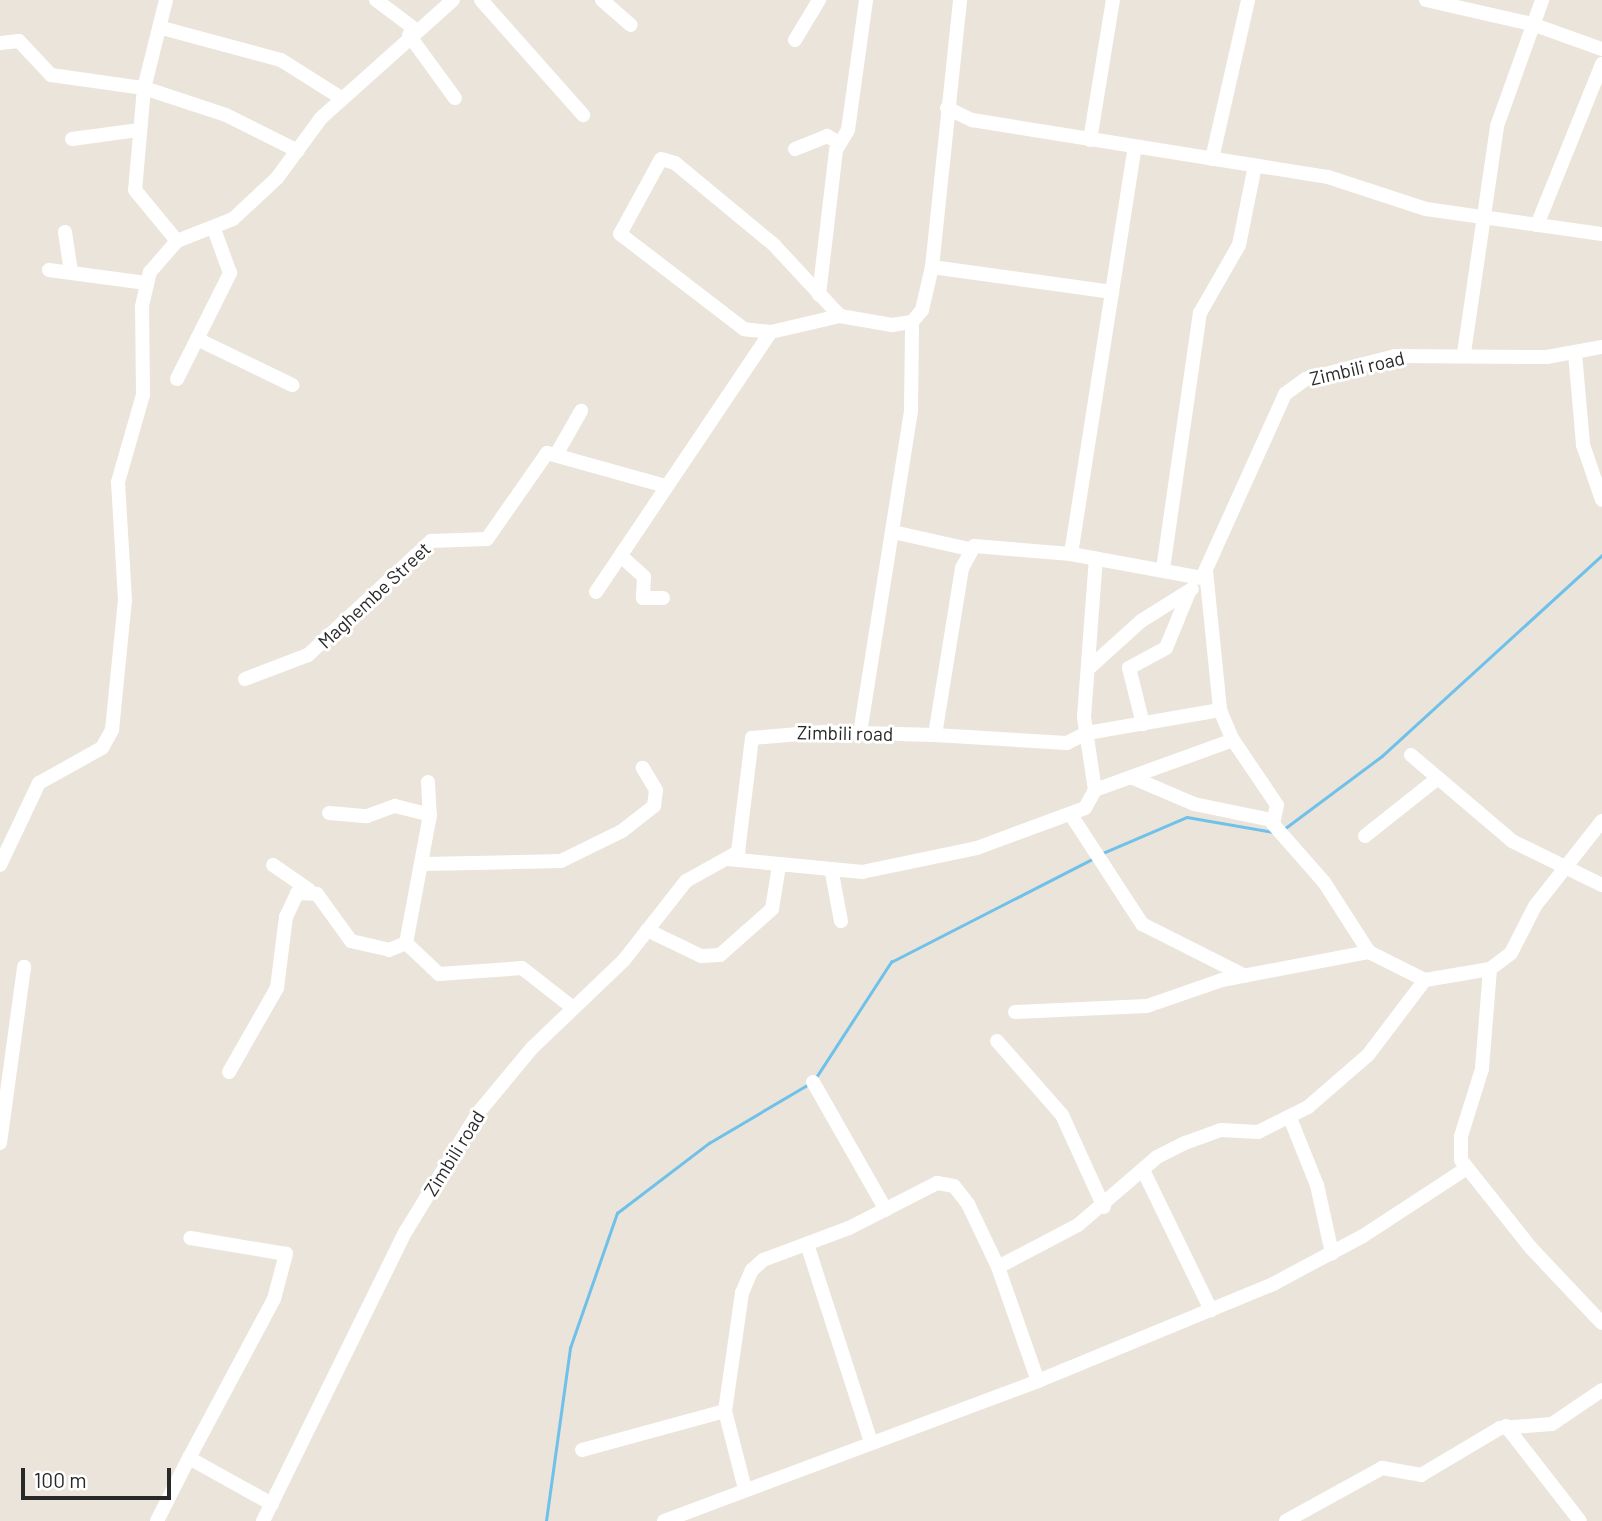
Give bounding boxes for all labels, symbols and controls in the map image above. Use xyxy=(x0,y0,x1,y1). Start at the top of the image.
street label: Zimbili road xyxy=(1307,346,1407,390)
street label: Maghembe Street xyxy=(313,537,435,653)
street label: Zimbili road xyxy=(797,721,893,745)
street label: Zimbili road xyxy=(419,1106,489,1200)
scale bar xyxy=(24,1454,175,1498)
text: 100 m xyxy=(34,1467,87,1492)

